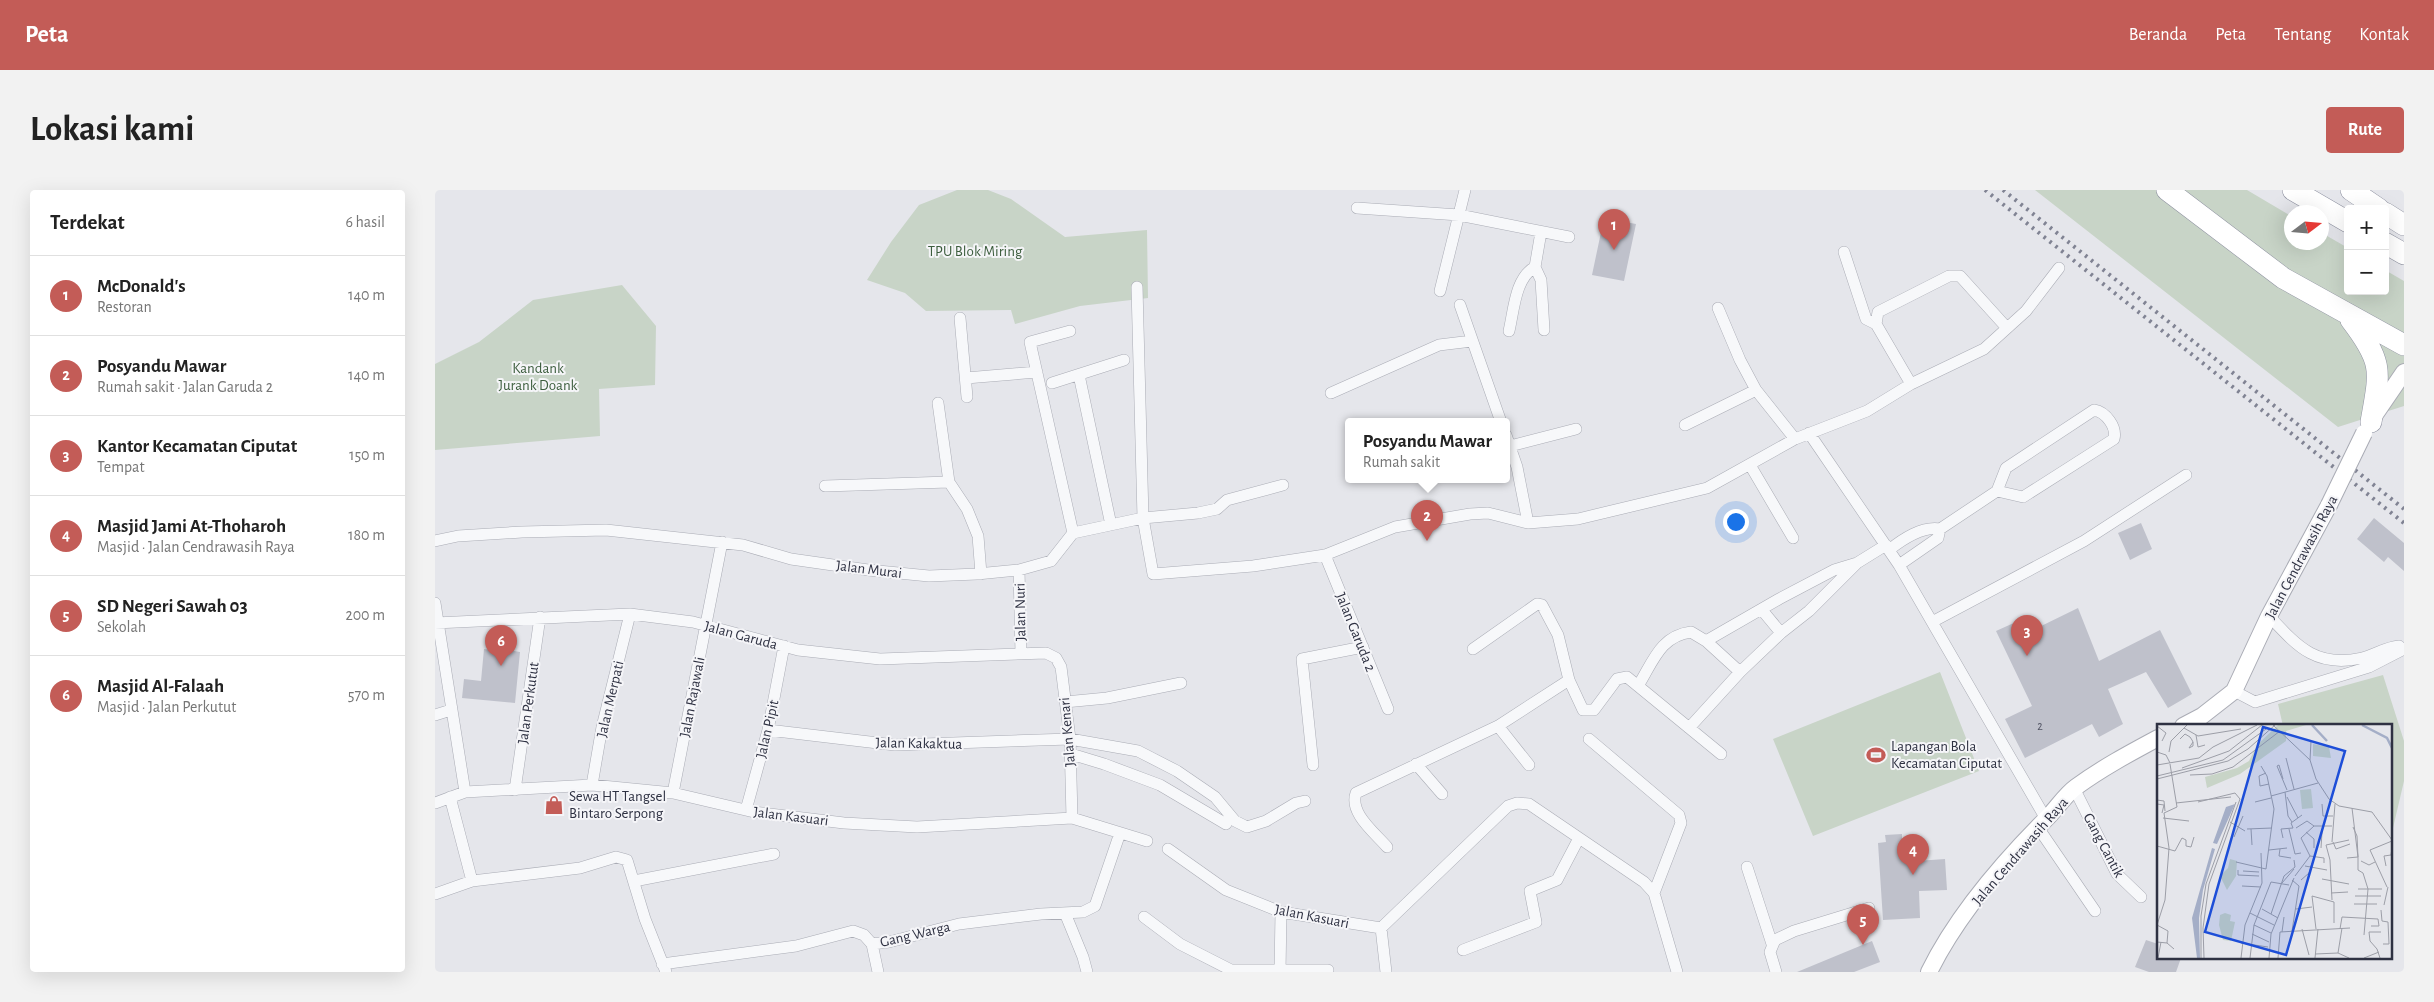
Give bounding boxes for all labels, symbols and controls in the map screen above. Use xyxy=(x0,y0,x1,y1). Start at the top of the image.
text: Peta xyxy=(25,23,69,47)
text: Beranda xyxy=(2129,26,2187,44)
text: Peta xyxy=(2215,26,2246,44)
text: Tentang xyxy=(2274,26,2331,44)
text: Kontak xyxy=(2359,26,2409,44)
button: Rute xyxy=(2326,107,2404,153)
text: Lokasi kami xyxy=(30,112,194,147)
north arrow xyxy=(2284,205,2329,250)
map controls xyxy=(2344,205,2389,295)
button: + xyxy=(2344,205,2389,250)
pin: 1 xyxy=(1598,209,1630,250)
text: Terdekat xyxy=(50,212,125,233)
text: 6 hasil xyxy=(345,214,385,230)
park label: TPU Blok Miring xyxy=(928,244,1023,259)
button: − xyxy=(2344,250,2389,295)
text: McDonald's xyxy=(97,277,186,296)
text: 1 xyxy=(63,287,69,303)
text: 140 m xyxy=(348,287,385,303)
text: Restoran xyxy=(97,299,152,315)
text: Posyandu Mawar xyxy=(97,357,226,376)
park label: Kandank Jurank Doank xyxy=(499,361,578,393)
text: 2 xyxy=(62,367,70,383)
text: 140 m xyxy=(348,367,385,383)
text: Rumah sakit · Jalan Garuda 2 xyxy=(97,379,273,395)
popup xyxy=(1345,418,1510,483)
text: Posyandu Mawar xyxy=(1363,432,1492,451)
text: Kantor Kecamatan Ciputat xyxy=(97,437,297,456)
text: 3 xyxy=(63,447,69,463)
text: 150 m xyxy=(349,447,385,463)
text: Rumah sakit xyxy=(1363,454,1440,470)
text: Tempat xyxy=(97,459,145,475)
street label: Jalan Cendrawasih Raya xyxy=(2263,493,2340,621)
pin: 2 xyxy=(1411,500,1443,541)
your location xyxy=(1723,509,1749,535)
text: Masjid Jami At-Thoharoh xyxy=(97,517,286,536)
text: 4 xyxy=(62,527,70,543)
text: 180 m xyxy=(348,527,385,543)
text: Masjid · Jalan Cendrawasih Raya xyxy=(97,539,295,555)
street label: Jalan Murai xyxy=(835,558,903,581)
street label: Jalan Nuri xyxy=(1012,583,1029,641)
street label: Jalan Garuda 2 xyxy=(1333,590,1378,674)
text: SD Negeri Sawah 03 xyxy=(97,597,248,616)
text: 5 xyxy=(63,607,69,623)
text: 200 m xyxy=(345,607,385,623)
pin: 3 xyxy=(2011,615,2043,656)
text: Sekolah xyxy=(97,619,146,635)
street label: Jalan Garuda xyxy=(703,619,779,652)
pin: 6 xyxy=(485,625,517,666)
street label: Jalan Rajawali xyxy=(677,656,708,739)
street label: Jalan Merpati xyxy=(594,659,627,739)
street label: Jalan Perkutut xyxy=(515,661,542,745)
text: Masjid Al-Falaah xyxy=(97,677,224,696)
text: 6 xyxy=(62,687,70,703)
text: 570 m xyxy=(348,687,385,703)
street label: Jalan Kenari xyxy=(1057,697,1078,767)
street label: Jalan Pipit xyxy=(753,698,782,760)
text: Masjid · Jalan Perkutut xyxy=(97,699,236,715)
house number: 2 xyxy=(2037,720,2043,732)
inset map xyxy=(2157,724,2391,960)
street label: Jalan Kakaktua xyxy=(876,735,962,752)
place label: Lapangan Bola Kecamatan Ciputat xyxy=(1891,739,2002,771)
sports icon: Lapangan Bola Kecamatan Ciputat xyxy=(1865,744,1887,766)
place label: Sewa HT Tangsel Bintaro Serpong xyxy=(569,789,666,821)
shop icon: Sewa HT Tangsel Bintaro Serpong xyxy=(543,794,565,816)
street label: Jalan Cendrawasih Raya xyxy=(1970,794,2071,908)
street label: Jalan Kasuari xyxy=(753,804,829,829)
street label: Gang Cantik xyxy=(2080,810,2127,880)
pin: 4 xyxy=(1897,834,1929,875)
street label: Jalan Kasuari xyxy=(1273,902,1350,931)
pin: 5 xyxy=(1847,904,1879,945)
street label: Gang Warga xyxy=(879,919,952,950)

